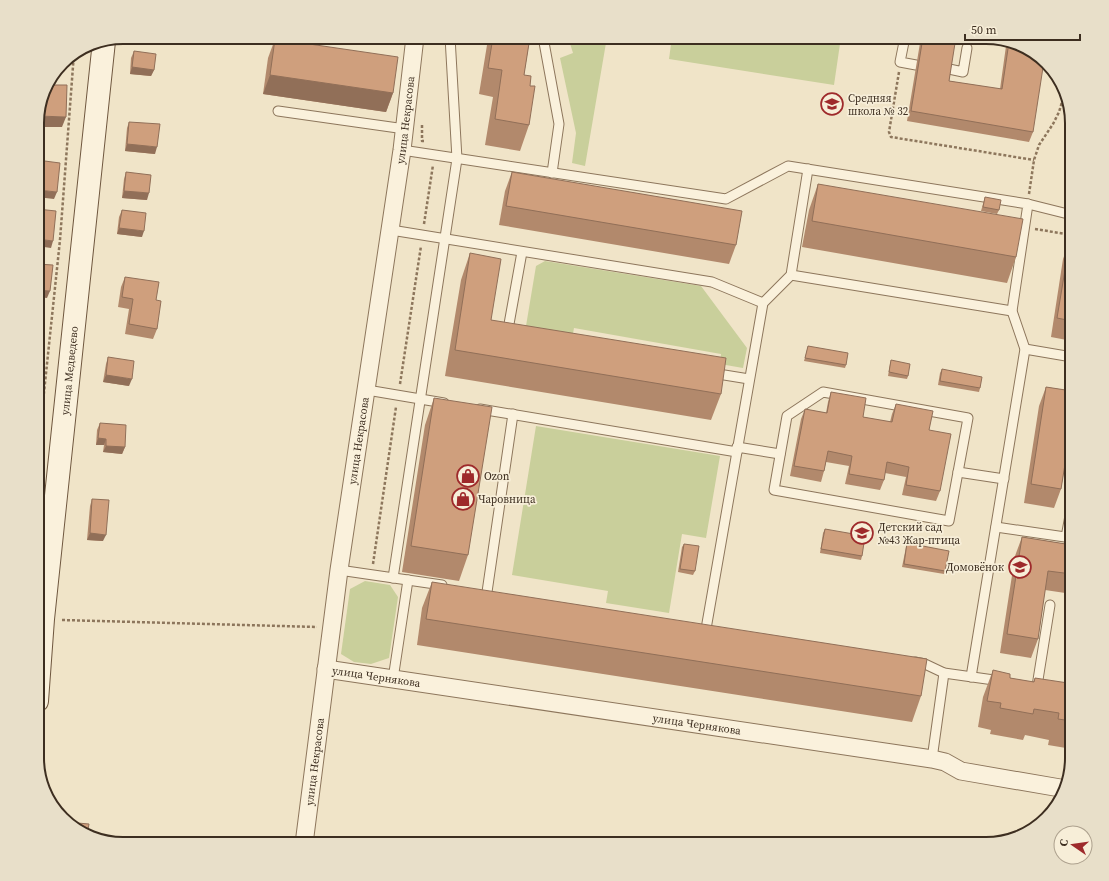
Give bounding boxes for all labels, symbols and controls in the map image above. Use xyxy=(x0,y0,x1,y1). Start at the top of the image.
scale bar xyxy=(965,16,1080,42)
text: 50 m xyxy=(971,22,997,38)
street label: улица Некрасова xyxy=(392,75,418,165)
school or university icon: Средняя школа № 32 xyxy=(819,91,845,117)
place label: Средняя школа № 32 xyxy=(848,91,909,119)
street label: улица Медведево xyxy=(57,325,81,416)
street label: улица Некрасова xyxy=(344,396,372,485)
shop icon: Ozon xyxy=(455,463,481,489)
place label: Ozon xyxy=(484,469,510,484)
shop icon: Чаровница xyxy=(450,486,476,512)
place label: Чаровница xyxy=(478,492,536,507)
school or university icon: Детский сад №43 Жар-птица xyxy=(849,520,875,546)
place label: Детский сад №43 Жар-птица xyxy=(878,520,961,548)
school or university icon: Домовёнок xyxy=(1007,554,1033,580)
place label: Домовёнок xyxy=(946,560,1004,575)
street label: улица Чернякова xyxy=(331,663,422,691)
street label: улица Чернякова xyxy=(652,710,742,738)
street label: улица Некрасова xyxy=(301,717,328,806)
north arrow xyxy=(1053,825,1093,865)
text: С xyxy=(1056,838,1072,848)

